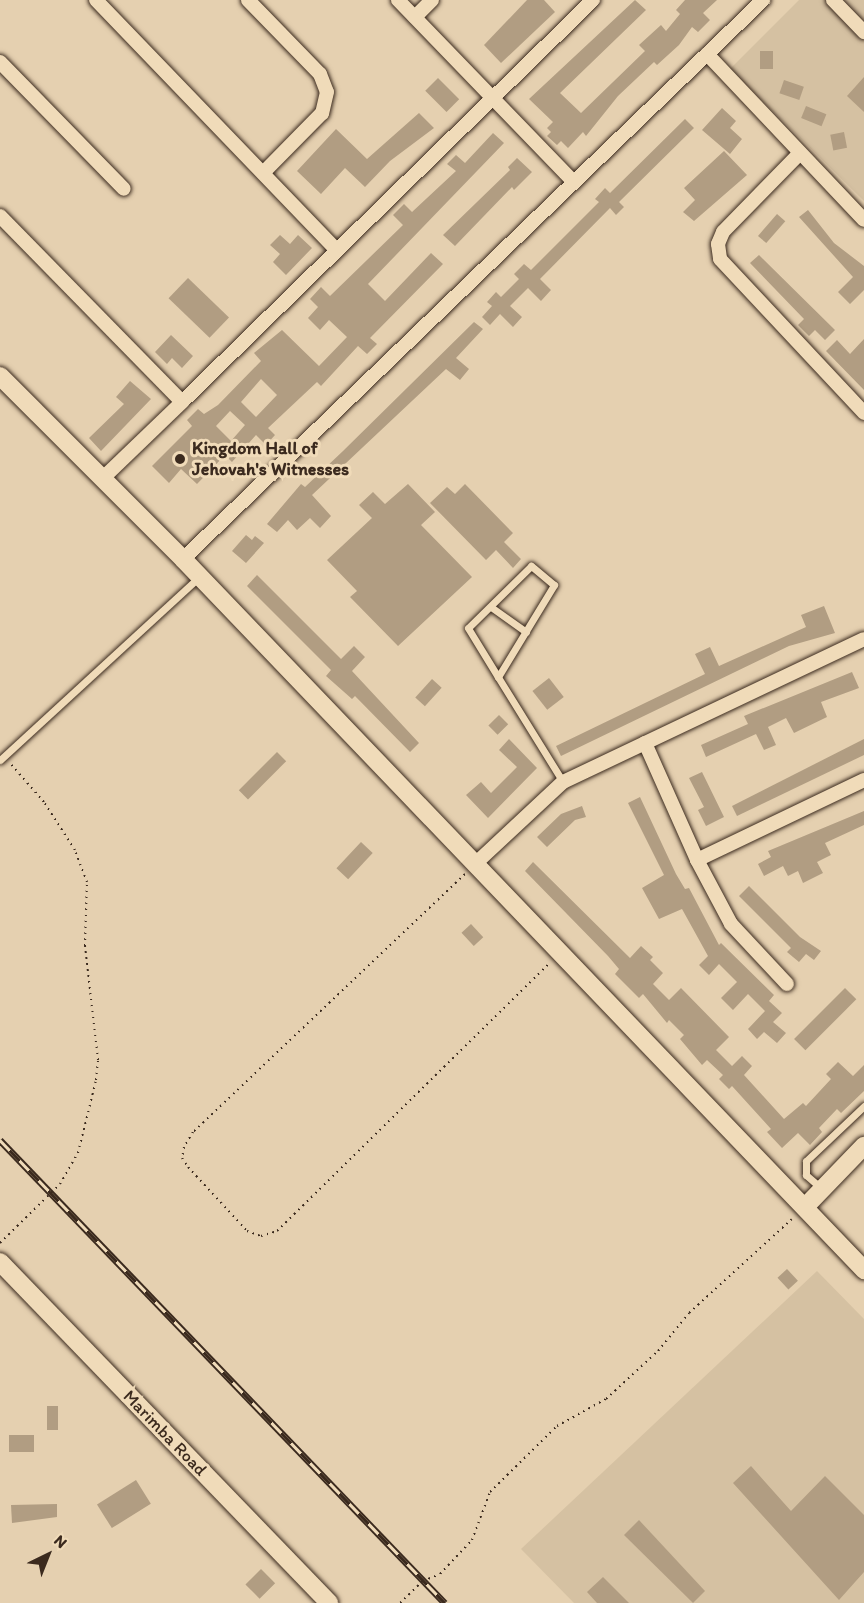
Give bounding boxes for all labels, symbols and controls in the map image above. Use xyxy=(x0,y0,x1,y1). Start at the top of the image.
place label: Kingdom Hall of Jehovah's Witnesses xyxy=(192,438,349,480)
marker: Kingdom Hall of Jehovah's Witnesses xyxy=(173,452,187,466)
street label: Marimba Road xyxy=(119,1385,211,1481)
north arrow xyxy=(18,1525,78,1585)
text: N xyxy=(50,1531,71,1552)

